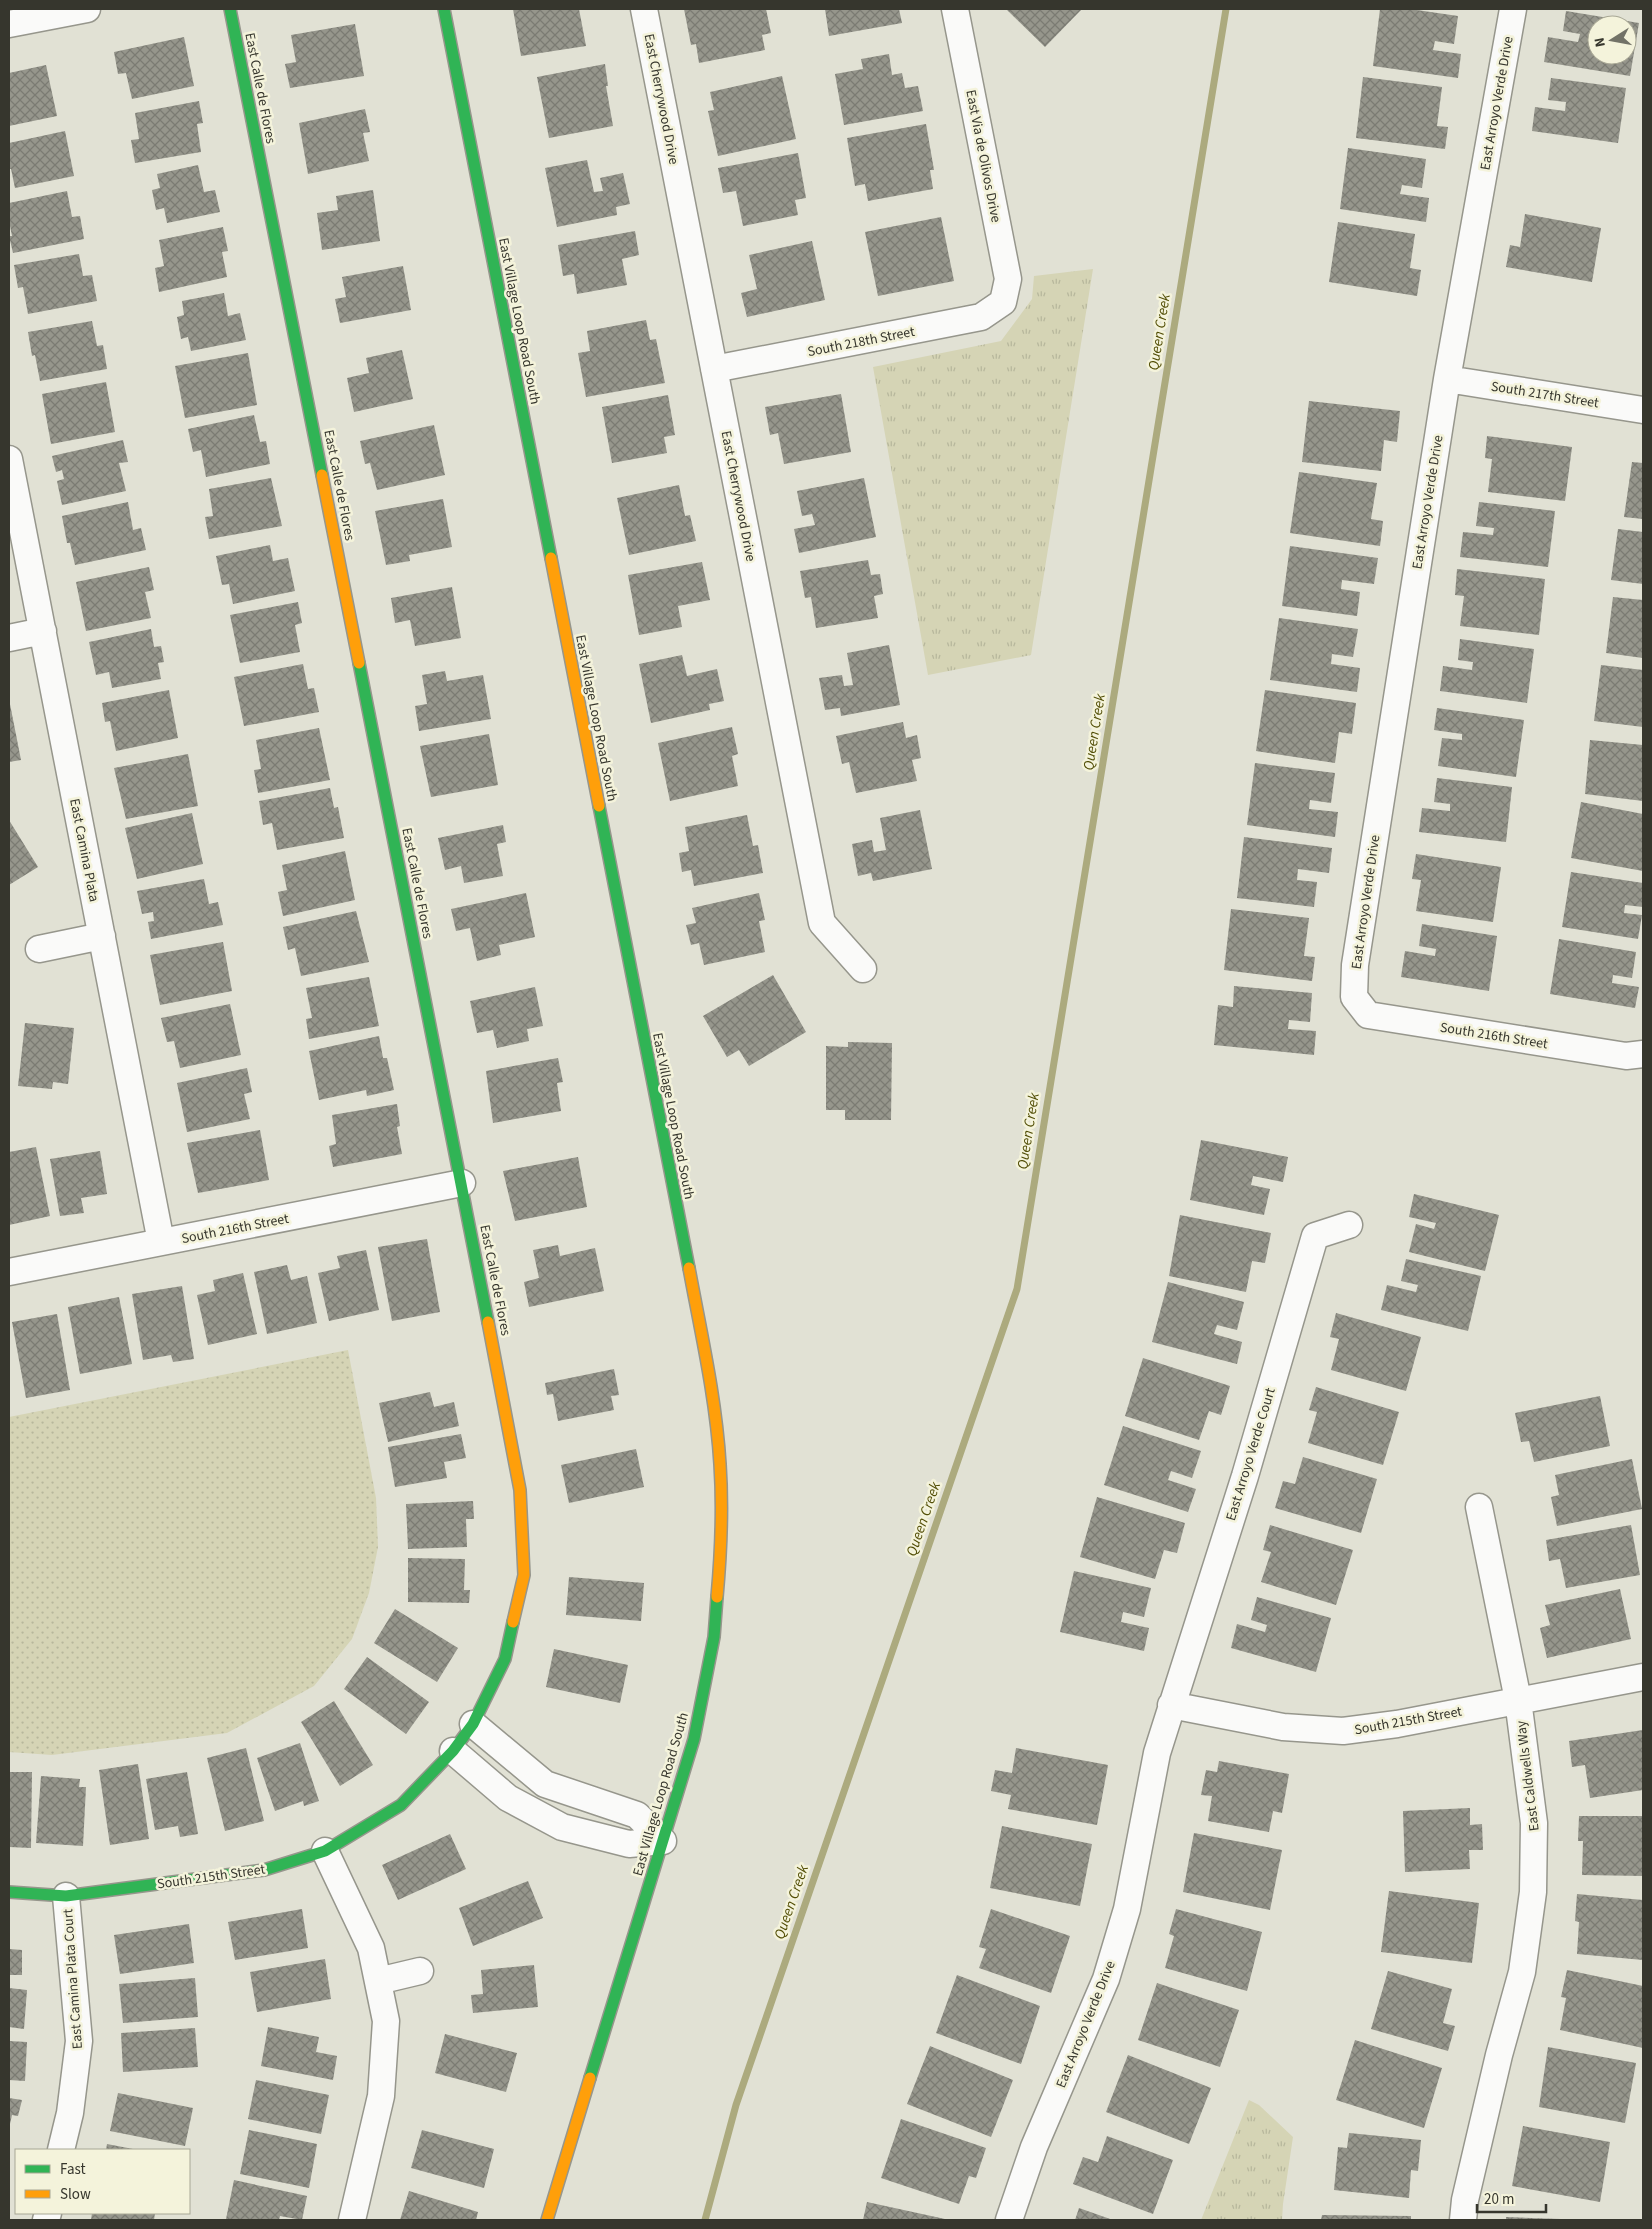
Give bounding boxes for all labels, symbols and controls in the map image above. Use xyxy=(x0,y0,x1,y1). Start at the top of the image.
north arrow xyxy=(1587,15,1637,65)
street label: East Calle de Flores xyxy=(239,31,281,145)
street label: East Cherrywood Drive xyxy=(639,32,684,166)
street label: East Arroyo Verde Drive xyxy=(1475,35,1519,172)
text: N xyxy=(1590,36,1611,49)
street label: East Via de Olivos Drive xyxy=(960,88,1006,224)
street label: East Village Loop Road South xyxy=(493,236,545,406)
water label: Queen Creek xyxy=(1143,291,1176,372)
street label: South 218th Street xyxy=(806,322,917,362)
street label: South 217th Street xyxy=(1489,377,1600,413)
street label: East Calle de Flores xyxy=(318,428,360,542)
street label: East Cherrywood Drive xyxy=(716,429,761,563)
street label: East Arroyo Verde Drive xyxy=(1407,434,1448,571)
street label: East Village Loop Road South xyxy=(570,633,622,803)
water label: Queen Creek xyxy=(1078,691,1111,772)
street label: East Camina Plata xyxy=(64,797,104,904)
street label: East Calle de Flores xyxy=(396,826,438,940)
street label: East Arroyo Verde Drive xyxy=(1347,834,1385,971)
street label: South 216th Street xyxy=(1438,1018,1549,1054)
street label: East Village Loop Road South xyxy=(647,1031,699,1201)
water label: Queen Creek xyxy=(1012,1090,1045,1171)
street label: South 216th Street xyxy=(180,1209,291,1249)
street label: East Calle de Flores xyxy=(474,1223,516,1337)
street label: East Arroyo Verde Court xyxy=(1221,1385,1281,1523)
water label: Queen Creek xyxy=(901,1478,946,1559)
street label: South 215th Street xyxy=(1353,1702,1464,1740)
street label: East Village Loop Road South xyxy=(628,1710,694,1878)
street label: East Caldwells Way xyxy=(1511,1719,1545,1832)
street label: South 215th Street xyxy=(156,1859,267,1894)
water label: Queen Creek xyxy=(769,1861,814,1942)
street label: East Camina Plata Court xyxy=(58,1908,88,2050)
street label: East Arroyo Verde Drive xyxy=(1051,1958,1121,2091)
legend xyxy=(15,2149,190,2214)
text: Fast xyxy=(60,2159,86,2180)
scale bar xyxy=(1477,2182,1546,2214)
text: Slow xyxy=(60,2184,91,2205)
text: 20 m xyxy=(1484,2189,1514,2210)

